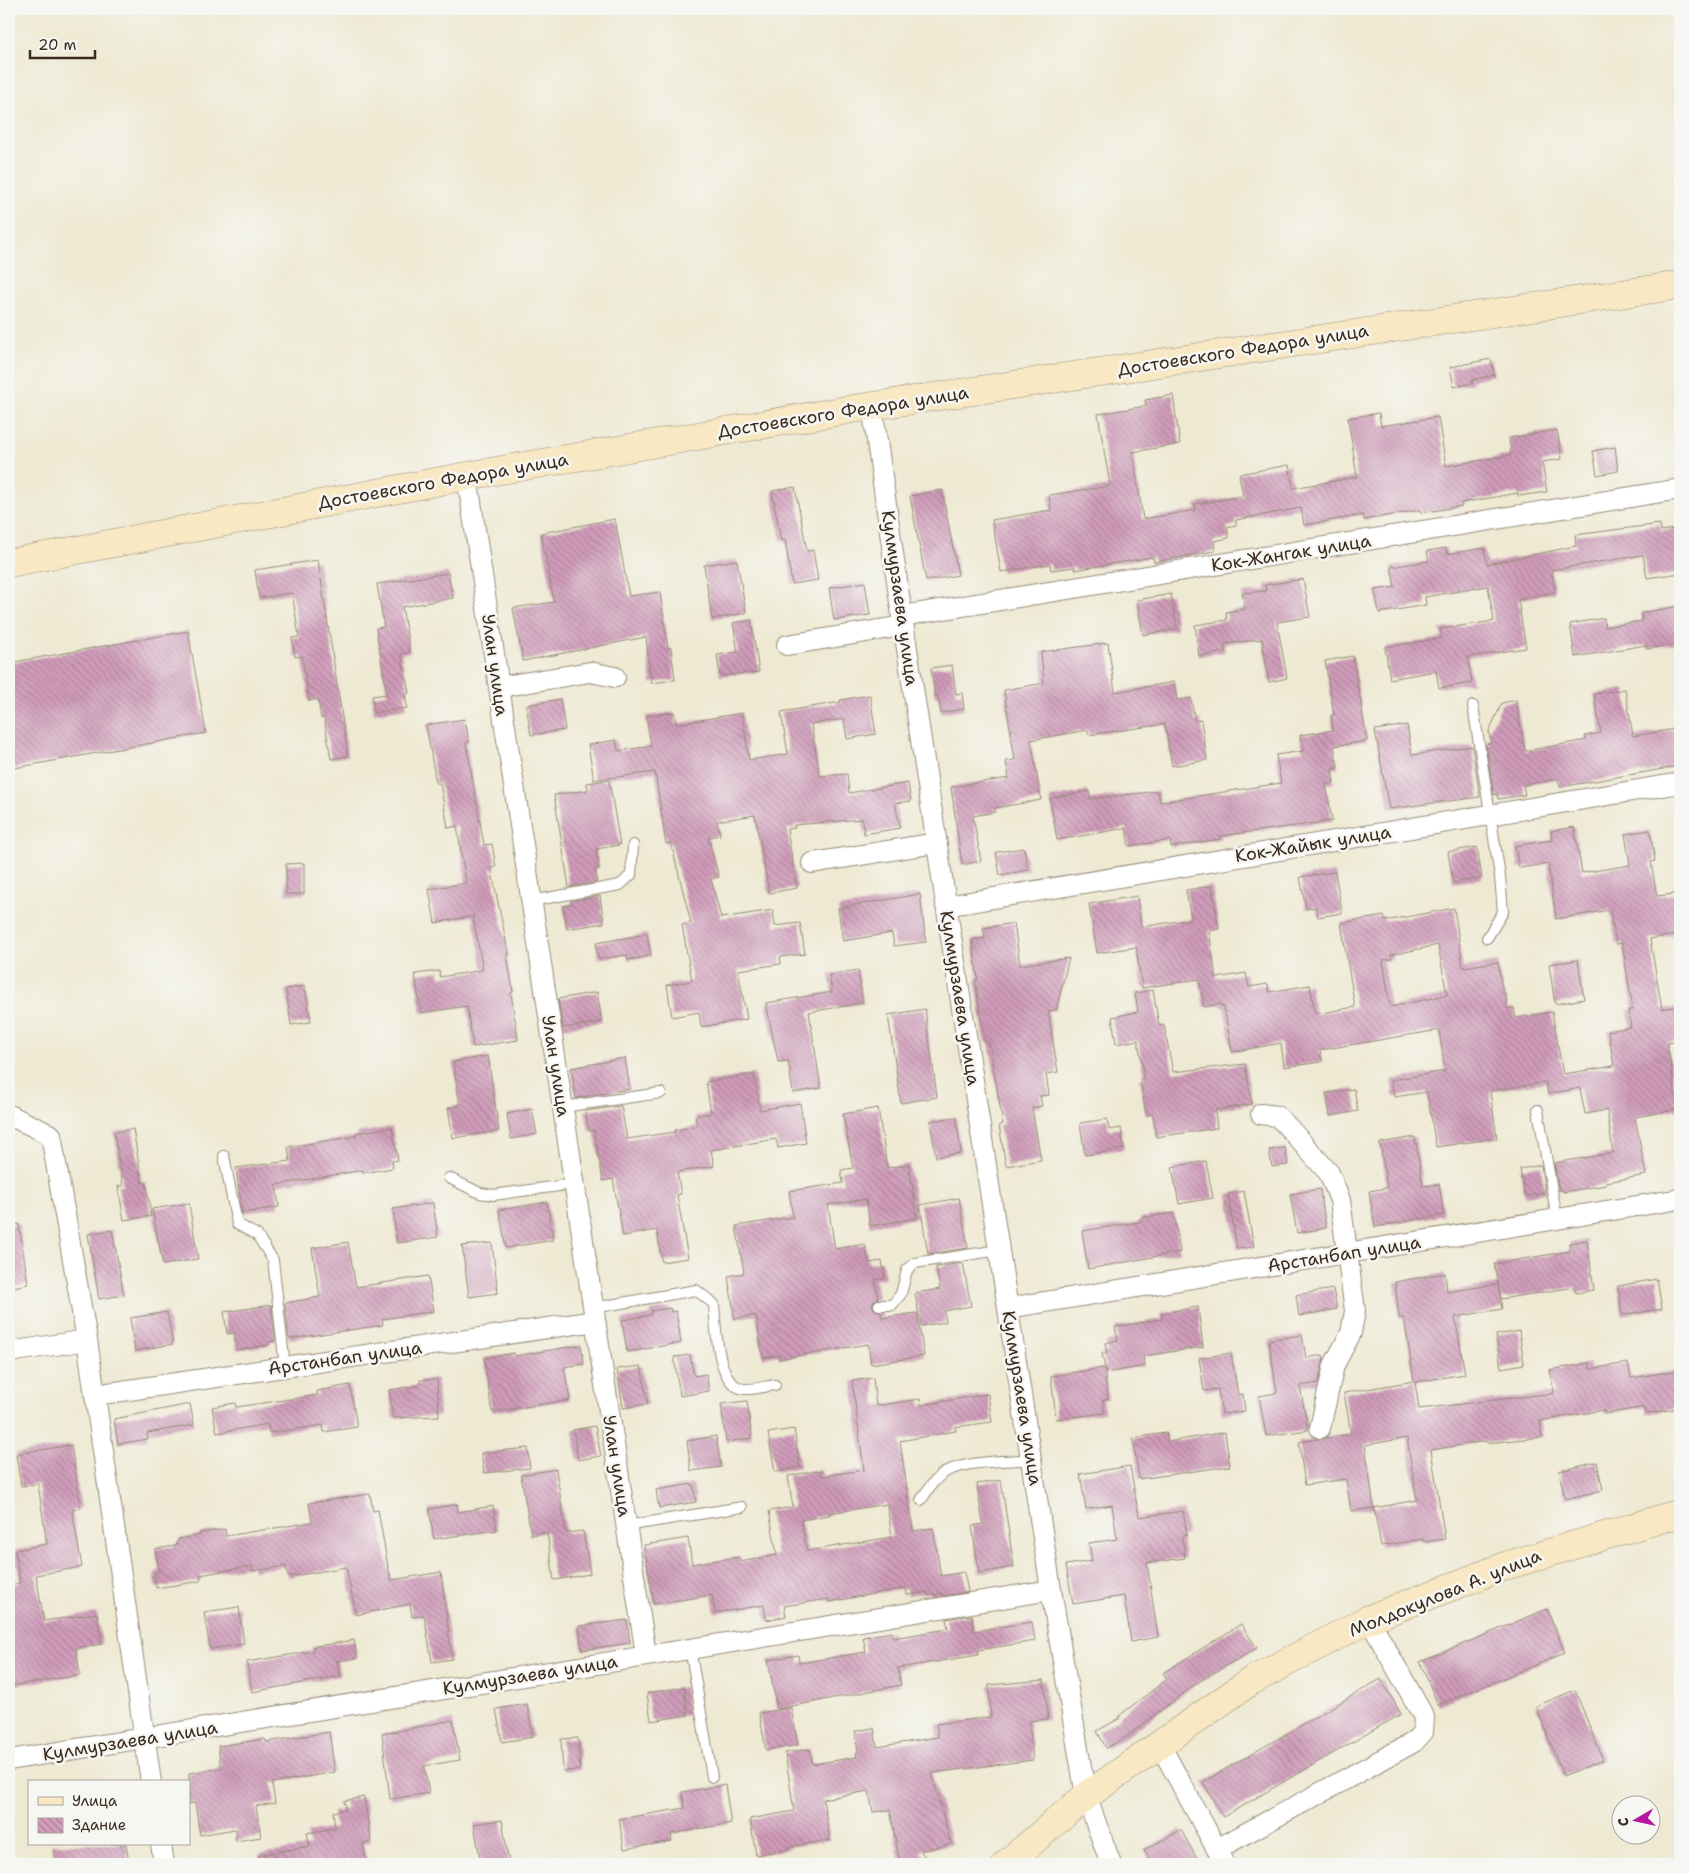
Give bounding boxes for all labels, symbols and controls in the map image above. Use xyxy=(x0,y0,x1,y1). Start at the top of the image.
scale bar xyxy=(30,28,95,60)
text: 20 m xyxy=(38,35,77,55)
street label: Достоевского Федора улица xyxy=(1116,318,1370,382)
street label: Достоевского Федора улица xyxy=(716,380,970,444)
street label: Достоевского Федора улица xyxy=(316,447,570,515)
street label: Кулмурзаева улица xyxy=(876,509,924,687)
street label: Кок-Жангак улица xyxy=(1209,529,1373,577)
street label: Улан улица xyxy=(476,613,514,717)
street label: Кок-Жайык улица xyxy=(1233,820,1393,868)
street label: Кулмурзаева улица xyxy=(934,909,986,1087)
street label: Улан улица xyxy=(536,1013,576,1119)
street label: Арстанбап улица xyxy=(1266,1230,1422,1278)
street label: Кулмурзаева улица xyxy=(996,1309,1048,1487)
street label: Арстанбап улица xyxy=(267,1335,423,1381)
street label: Улан улица xyxy=(597,1413,637,1519)
street label: Молдокулова А. улица xyxy=(1345,1543,1545,1643)
street label: Кулмурзаева улица xyxy=(441,1649,619,1701)
street label: Кулмурзаева улица xyxy=(41,1715,219,1767)
legend xyxy=(28,1780,190,1846)
text: Улица xyxy=(72,1791,118,1811)
north arrow xyxy=(1612,1796,1662,1846)
text: Здание xyxy=(72,1815,126,1835)
text: С xyxy=(1614,1816,1633,1828)

